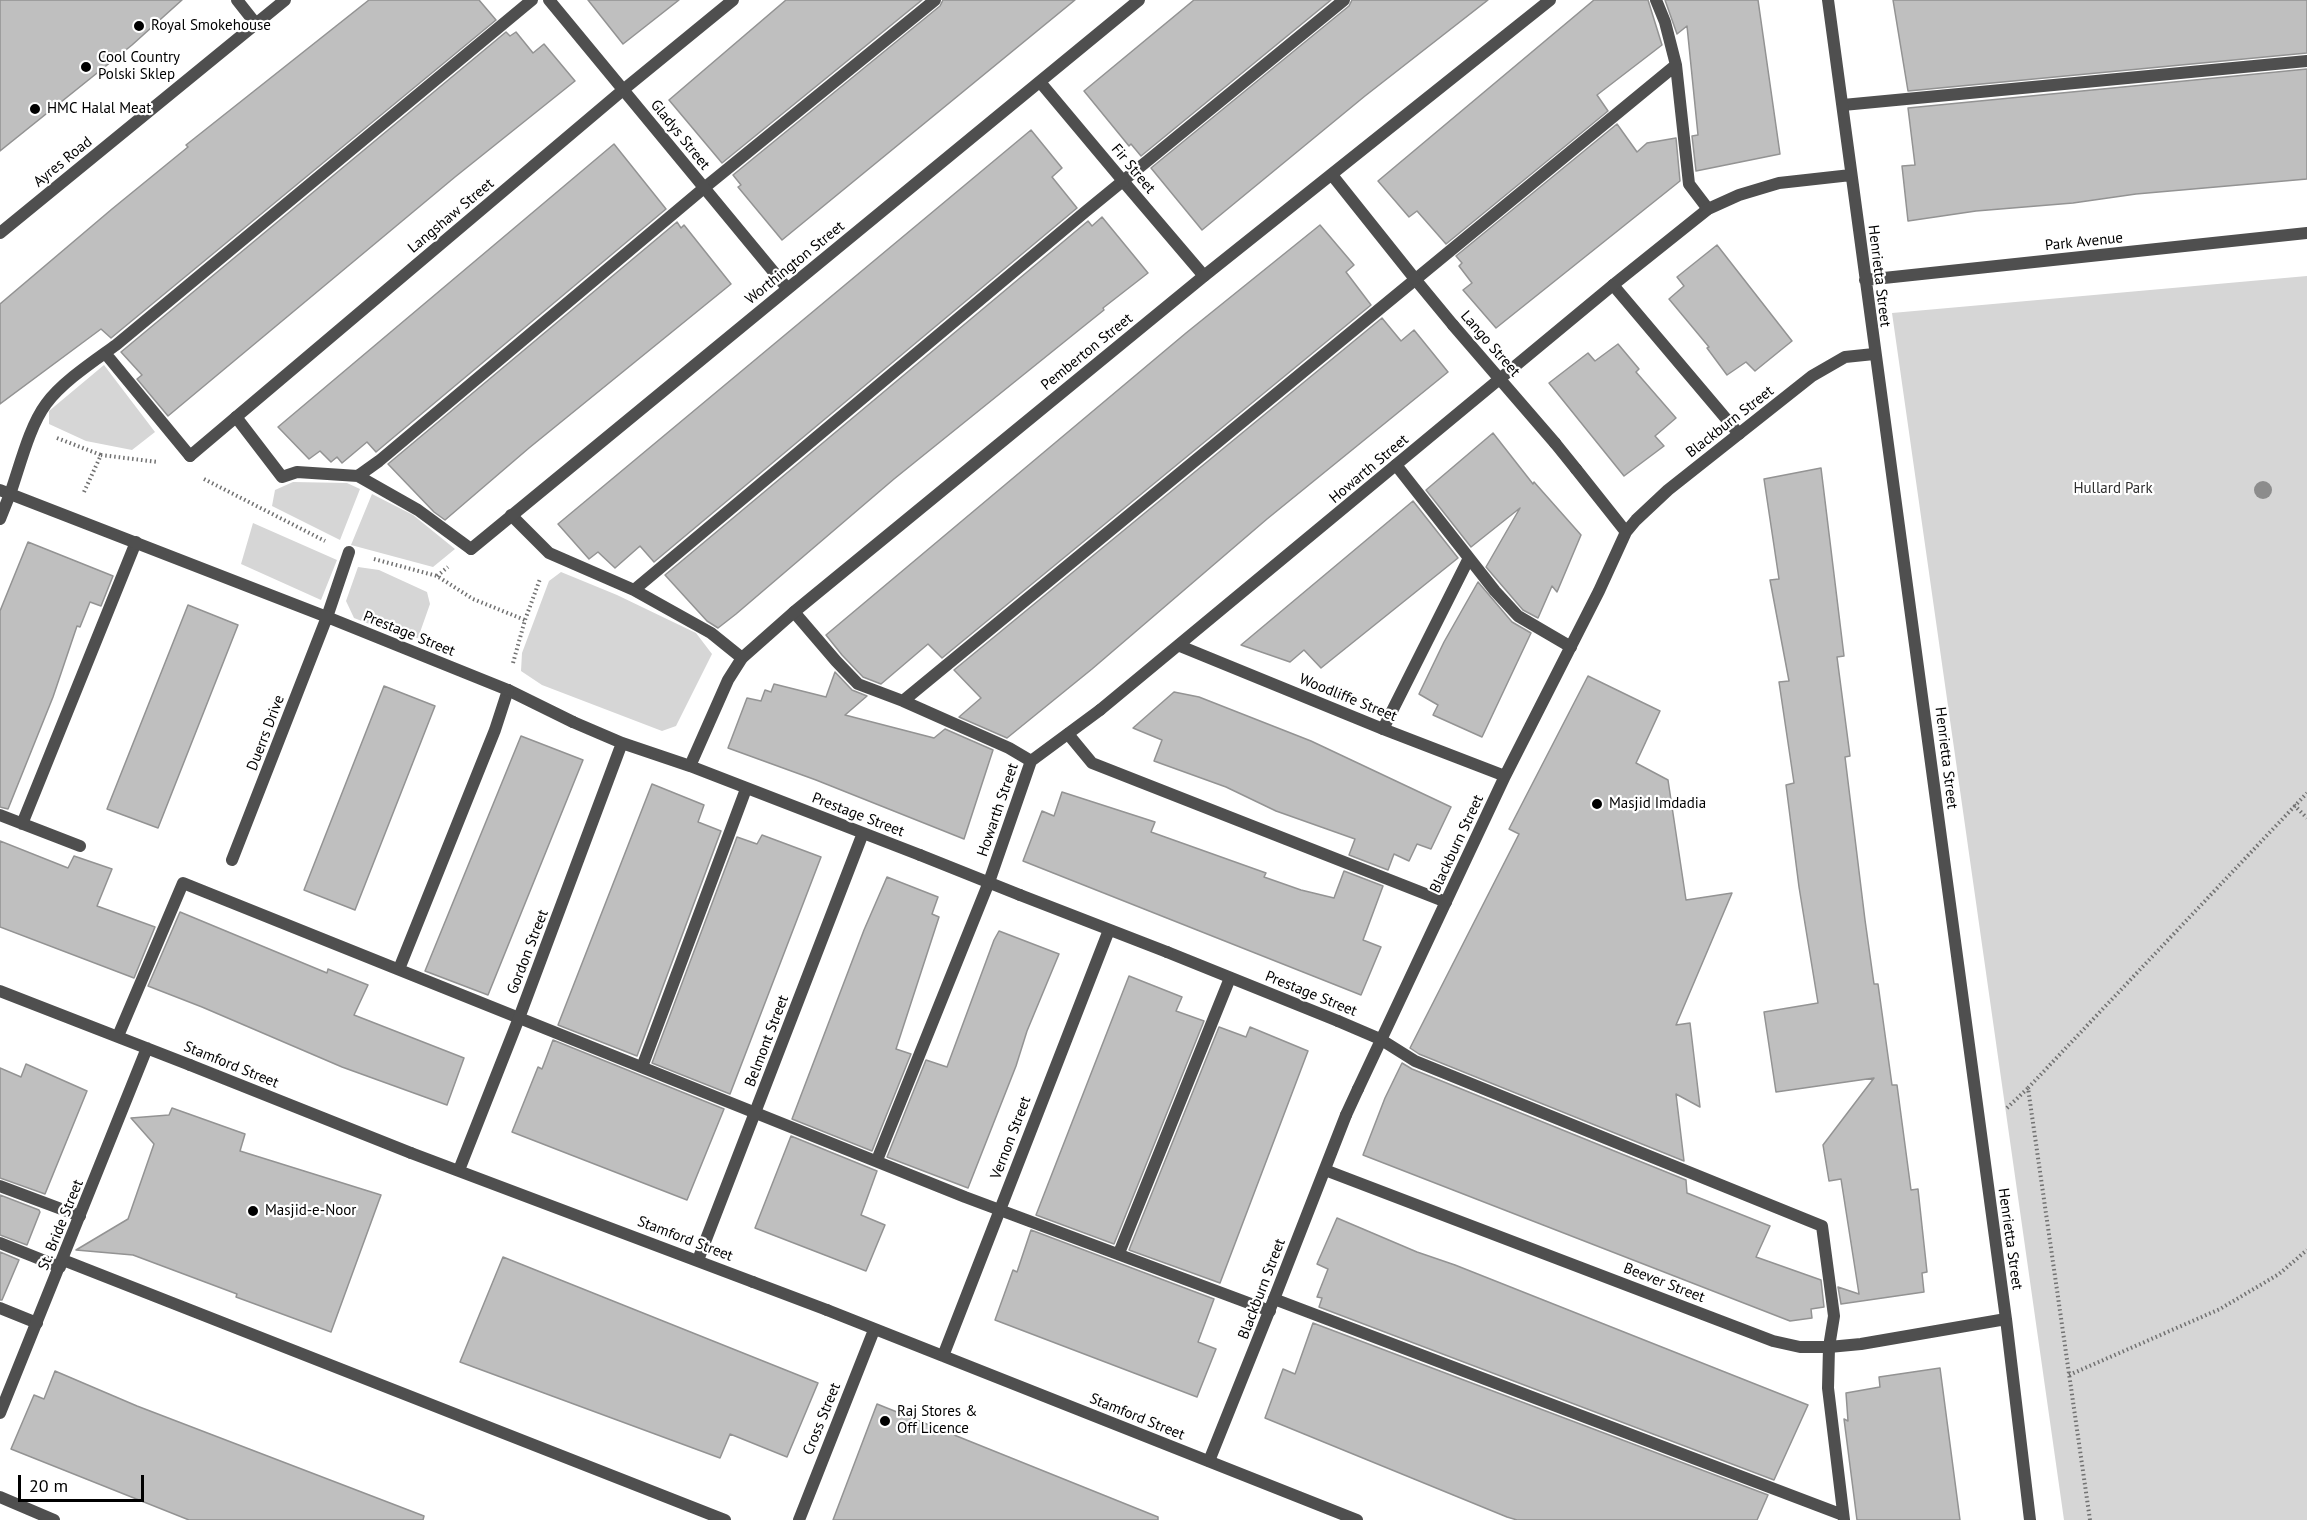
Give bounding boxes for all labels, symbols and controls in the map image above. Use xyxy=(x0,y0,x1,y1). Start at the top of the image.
place label: Royal Smokehouse xyxy=(151,17,271,35)
marker: Royal Smokehouse xyxy=(132,19,146,33)
place label: Cool Country Polski Sklep xyxy=(98,49,180,84)
marker: Cool Country Polski Sklep xyxy=(79,60,93,74)
street label: Gladys Street xyxy=(646,96,714,174)
place label: HMC Halal Meat xyxy=(47,100,151,118)
marker: HMC Halal Meat xyxy=(28,102,42,116)
street label: Ayres Road xyxy=(30,133,96,191)
street label: Fir Street xyxy=(1107,141,1159,197)
street label: Langshaw Street xyxy=(404,175,498,257)
street label: Worthington Street xyxy=(742,217,848,309)
street label: Henrietta Street xyxy=(1864,224,1894,328)
street label: Park Avenue xyxy=(2044,229,2124,255)
street label: Lango Street xyxy=(1456,307,1524,381)
street label: Pemberton Street xyxy=(1038,310,1136,394)
street label: Blackburn Street xyxy=(1683,382,1777,462)
street label: Howarth Street xyxy=(1326,431,1412,507)
park label: Hullard Park xyxy=(2073,480,2153,498)
street label: Prestage Street xyxy=(360,607,458,661)
street label: Woodliffe Street xyxy=(1297,670,1399,726)
street label: Duerrs Drive xyxy=(243,693,289,773)
street label: Henrietta Street xyxy=(1931,706,1961,810)
street label: Howarth Street xyxy=(974,761,1022,859)
street label: Prestage Street xyxy=(809,789,907,841)
street label: Blackburn Street xyxy=(1426,792,1488,896)
place label: Masjid Imdadia xyxy=(1609,795,1706,813)
marker: Masjid Imdadia xyxy=(1590,797,1604,811)
street label: Gordon Street xyxy=(504,907,552,997)
street label: Prestage Street xyxy=(1262,967,1360,1021)
street label: Belmont Street xyxy=(741,993,793,1089)
street label: Stamford Street xyxy=(181,1038,281,1092)
street label: Vernon Street xyxy=(987,1094,1035,1182)
street label: St. Bride Street xyxy=(35,1177,87,1273)
street label: Henrietta Street xyxy=(1994,1187,2026,1291)
place label: Masjid-e-Noor xyxy=(265,1202,356,1220)
marker: Masjid-e-Noor xyxy=(246,1204,260,1218)
street label: Stamford Street xyxy=(635,1213,735,1265)
street label: Blackburn Street xyxy=(1235,1236,1289,1342)
street label: Beever Street xyxy=(1621,1259,1707,1307)
street label: Cross Street xyxy=(799,1380,845,1458)
street label: Stamford Street xyxy=(1087,1390,1187,1444)
place label: Raj Stores & Off Licence xyxy=(897,1403,977,1438)
marker: Raj Stores & Off Licence xyxy=(878,1414,892,1428)
scale bar xyxy=(21,1463,147,1501)
text: 20 m xyxy=(29,1474,68,1497)

